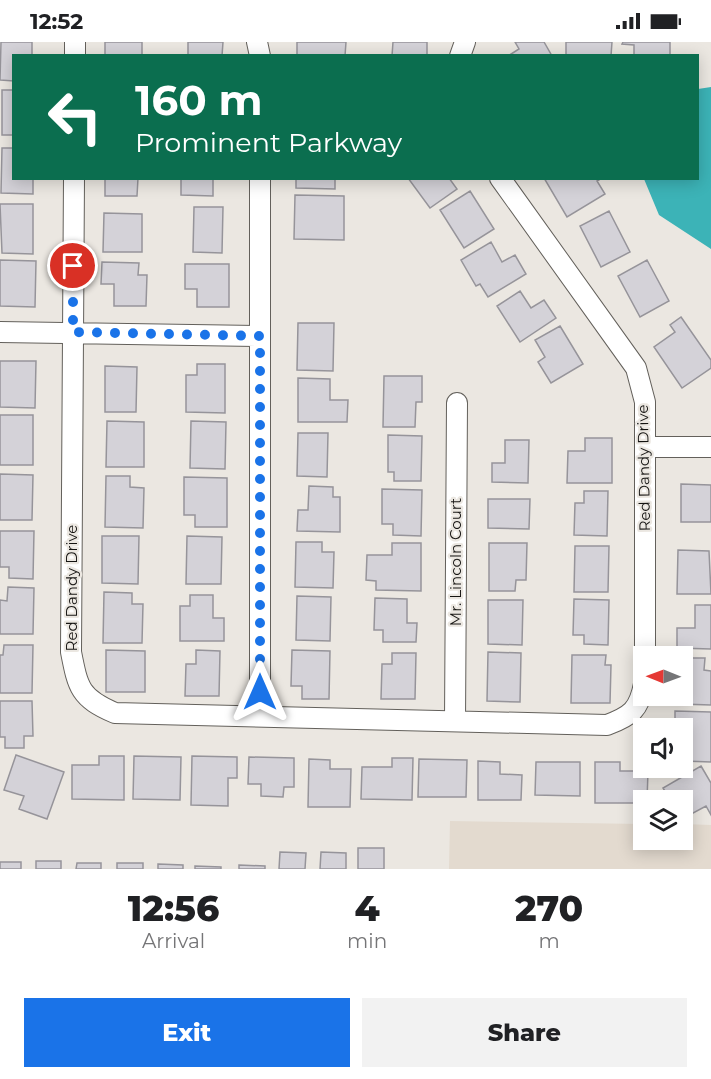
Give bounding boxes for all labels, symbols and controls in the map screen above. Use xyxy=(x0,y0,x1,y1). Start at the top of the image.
text: 12:52 xyxy=(30,8,83,35)
text: 160 m xyxy=(135,74,263,126)
icon: left xyxy=(36,78,114,156)
text: Prominent Parkway xyxy=(135,126,402,159)
pin xyxy=(47,240,98,291)
icon: arrive xyxy=(56,249,89,282)
street label: Red Dandy Drive xyxy=(633,404,654,532)
street label: Mr. Lincoln Court xyxy=(446,498,465,626)
street label: Red Dandy Drive xyxy=(62,525,81,651)
north arrow xyxy=(633,646,693,706)
map controls xyxy=(633,646,693,850)
position arrow xyxy=(228,660,292,724)
button: sound xyxy=(633,718,693,778)
button: layers xyxy=(633,790,693,850)
text: 12:56 xyxy=(128,886,219,930)
text: 4 xyxy=(355,886,380,930)
text: 270 xyxy=(515,886,583,930)
text: Arrival xyxy=(142,929,205,953)
text: min xyxy=(347,929,387,953)
text: m xyxy=(538,929,560,953)
button: Exit xyxy=(24,998,350,1067)
button: Share xyxy=(362,998,687,1067)

